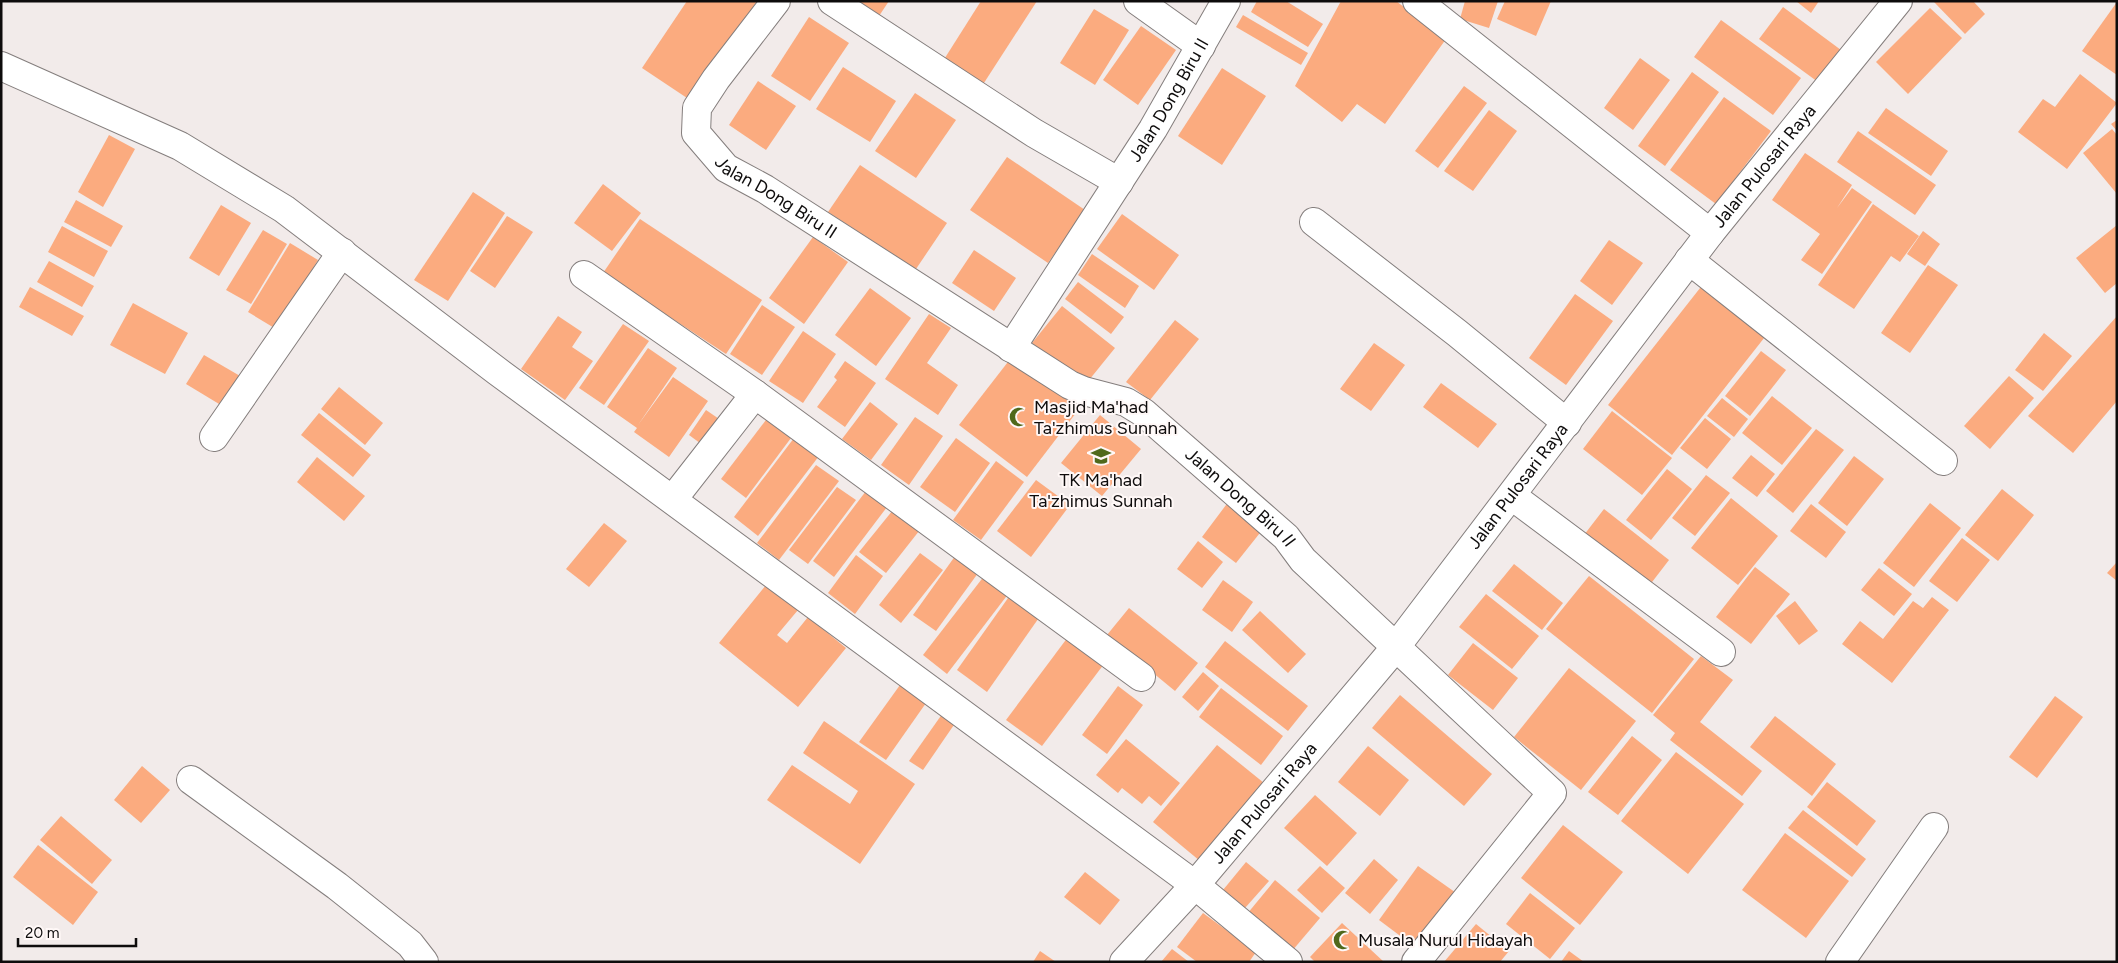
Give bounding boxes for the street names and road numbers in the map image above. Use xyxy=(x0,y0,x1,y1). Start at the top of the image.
street label: Jalan Dong Biru II xyxy=(1124,34,1213,166)
street label: Jalan Pulosari Raya xyxy=(1708,100,1821,232)
street label: Jalan Dong Biru II xyxy=(710,152,841,243)
street label: Jalan Pulosari Raya xyxy=(1463,419,1573,553)
street label: Jalan Dong Biru II xyxy=(1181,443,1300,551)
street label: Jalan Pulosari Raya xyxy=(1207,738,1322,868)

